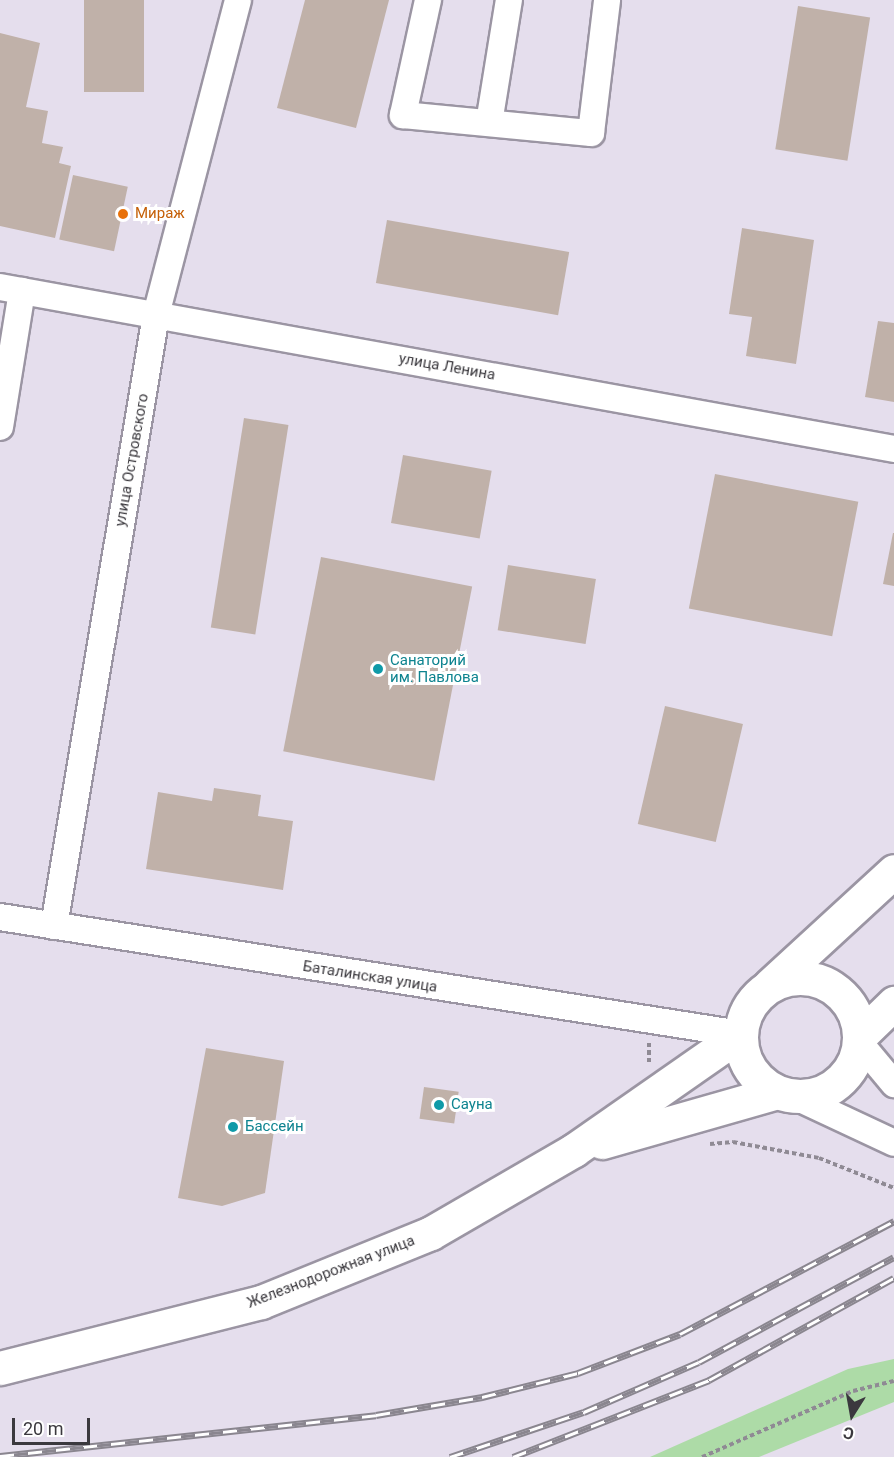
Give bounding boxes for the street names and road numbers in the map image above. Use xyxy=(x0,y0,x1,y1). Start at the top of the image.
street label: улица Ленина xyxy=(397,350,497,384)
street label: улица Островского xyxy=(111,392,153,528)
street label: Баталинская улица xyxy=(301,957,439,997)
street label: Железнодорожная улица xyxy=(245,1232,417,1312)

